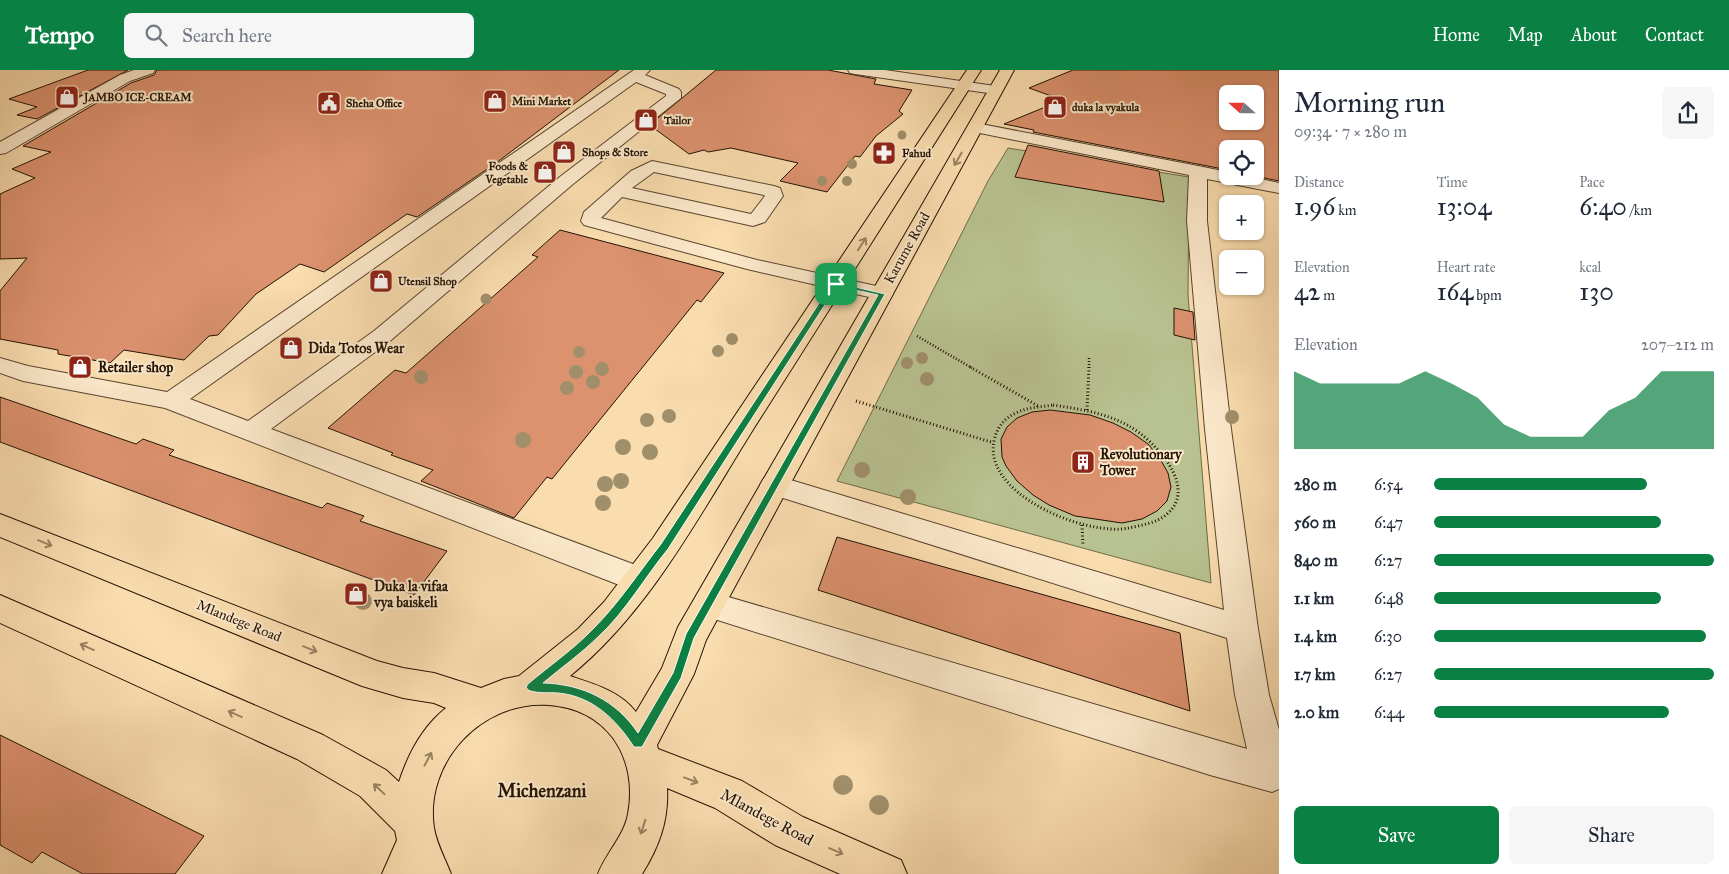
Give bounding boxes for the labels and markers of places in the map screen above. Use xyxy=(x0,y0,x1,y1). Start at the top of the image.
shop icon: JAMBO ICE-CREAM xyxy=(54,84,80,110)
shop icon: Mini Market xyxy=(482,88,508,114)
public building icon: Sheha Office xyxy=(316,90,342,116)
place label: JAMBO ICE-CREAM xyxy=(82,91,192,105)
shop icon: duka la vyakula xyxy=(1042,94,1068,120)
place label: Mini Market xyxy=(512,95,571,108)
place label: Sheha Office xyxy=(346,97,403,110)
place label: duka la vyakula xyxy=(1072,101,1140,115)
shop icon: Tailor xyxy=(633,107,659,133)
place label: Tailor xyxy=(663,114,692,127)
shop icon: Shops & Store xyxy=(551,139,577,165)
pharmacy icon: Fahud xyxy=(871,140,897,166)
place label: Shops & Store xyxy=(582,146,648,160)
place label: Fahud xyxy=(902,147,931,160)
shop icon: Foods & Vegetable xyxy=(532,159,558,185)
place label: Foods & Vegetable xyxy=(484,160,529,186)
pin xyxy=(815,263,857,305)
shop icon: Utensil Shop xyxy=(368,268,394,294)
place label: Utensil Shop xyxy=(398,275,457,289)
shop icon: Dida Totos Wear xyxy=(278,335,304,361)
place label: Dida Totos Wear xyxy=(308,340,405,357)
shop icon: Retailer shop xyxy=(67,354,93,380)
place label: Retailer shop xyxy=(98,359,173,377)
place label: Revolutionary Tower xyxy=(1099,446,1183,479)
building icon: Revolutionary Tower xyxy=(1070,449,1096,475)
place label: Duka la vifaa vya baiskeli xyxy=(373,578,449,612)
shop icon: Duka la vifaa vya baiskeli xyxy=(343,581,369,607)

